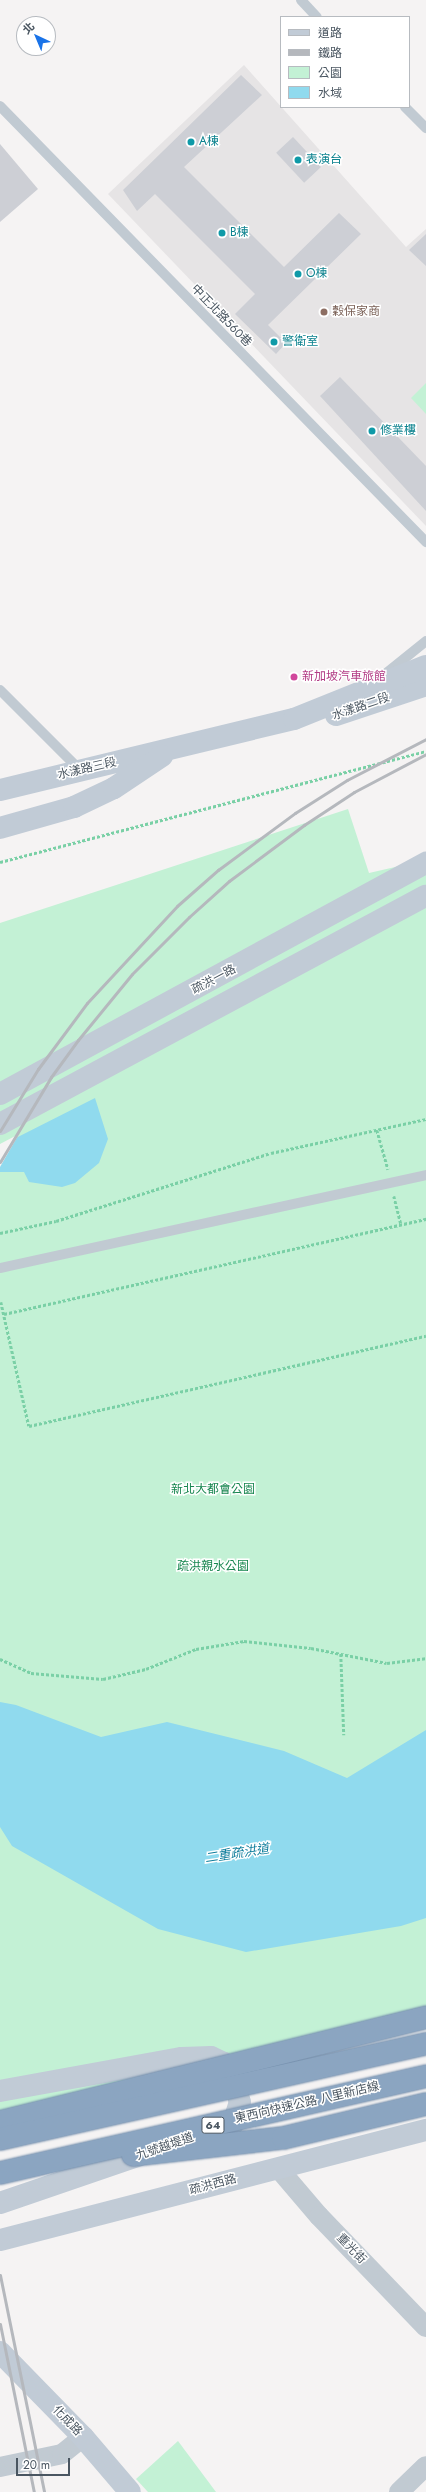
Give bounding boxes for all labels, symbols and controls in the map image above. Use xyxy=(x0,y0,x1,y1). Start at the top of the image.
north arrow xyxy=(16,16,56,56)
legend xyxy=(280,16,410,108)
text: 北 xyxy=(19,19,38,38)
text: 道路 xyxy=(318,24,342,42)
text: 鐵路 xyxy=(318,44,342,62)
text: 公園 xyxy=(318,64,342,82)
text: 水域 xyxy=(318,84,342,102)
place label: A棟 xyxy=(199,135,219,149)
marker: A棟 xyxy=(186,137,196,147)
place label: 表演台 xyxy=(306,153,342,167)
marker: 表演台 xyxy=(293,155,303,165)
place label: B棟 xyxy=(230,226,249,240)
marker: B棟 xyxy=(217,228,227,238)
place label: O棟 xyxy=(306,267,327,281)
marker: O棟 xyxy=(293,269,303,279)
street label: 中正北路560巷 xyxy=(188,282,254,350)
place label: 穀保家商 xyxy=(332,305,380,319)
marker: 穀保家商 xyxy=(319,307,329,317)
place label: 警衛室 xyxy=(282,335,318,349)
marker: 警衛室 xyxy=(269,337,279,347)
place label: 修業樓 xyxy=(380,424,416,438)
marker: 修業樓 xyxy=(367,426,377,436)
place label: 新加坡汽車旅館 xyxy=(302,670,386,684)
marker: 新加坡汽車旅館 xyxy=(289,672,299,682)
street label: 水漾路二段 xyxy=(330,690,392,724)
street label: 水漾路三段 xyxy=(56,755,118,783)
street label: 疏洪一路 xyxy=(189,962,239,998)
park label: 新北大都會公園 xyxy=(171,1483,255,1497)
park label: 疏洪親水公園 xyxy=(177,1560,249,1574)
water label: 二重疏洪道 xyxy=(204,1841,270,1867)
street label: 東西向快速公路 八里新店線 xyxy=(233,2079,381,2127)
road number: 64 xyxy=(201,2116,225,2134)
street label: 九號越堤道 xyxy=(134,2130,196,2164)
street label: 疏洪西路 xyxy=(188,2172,238,2198)
street label: 重光街 xyxy=(333,2231,369,2267)
street label: 化成路 xyxy=(49,2403,85,2439)
scale bar xyxy=(18,2450,72,2476)
text: 20 m xyxy=(23,2456,50,2474)

